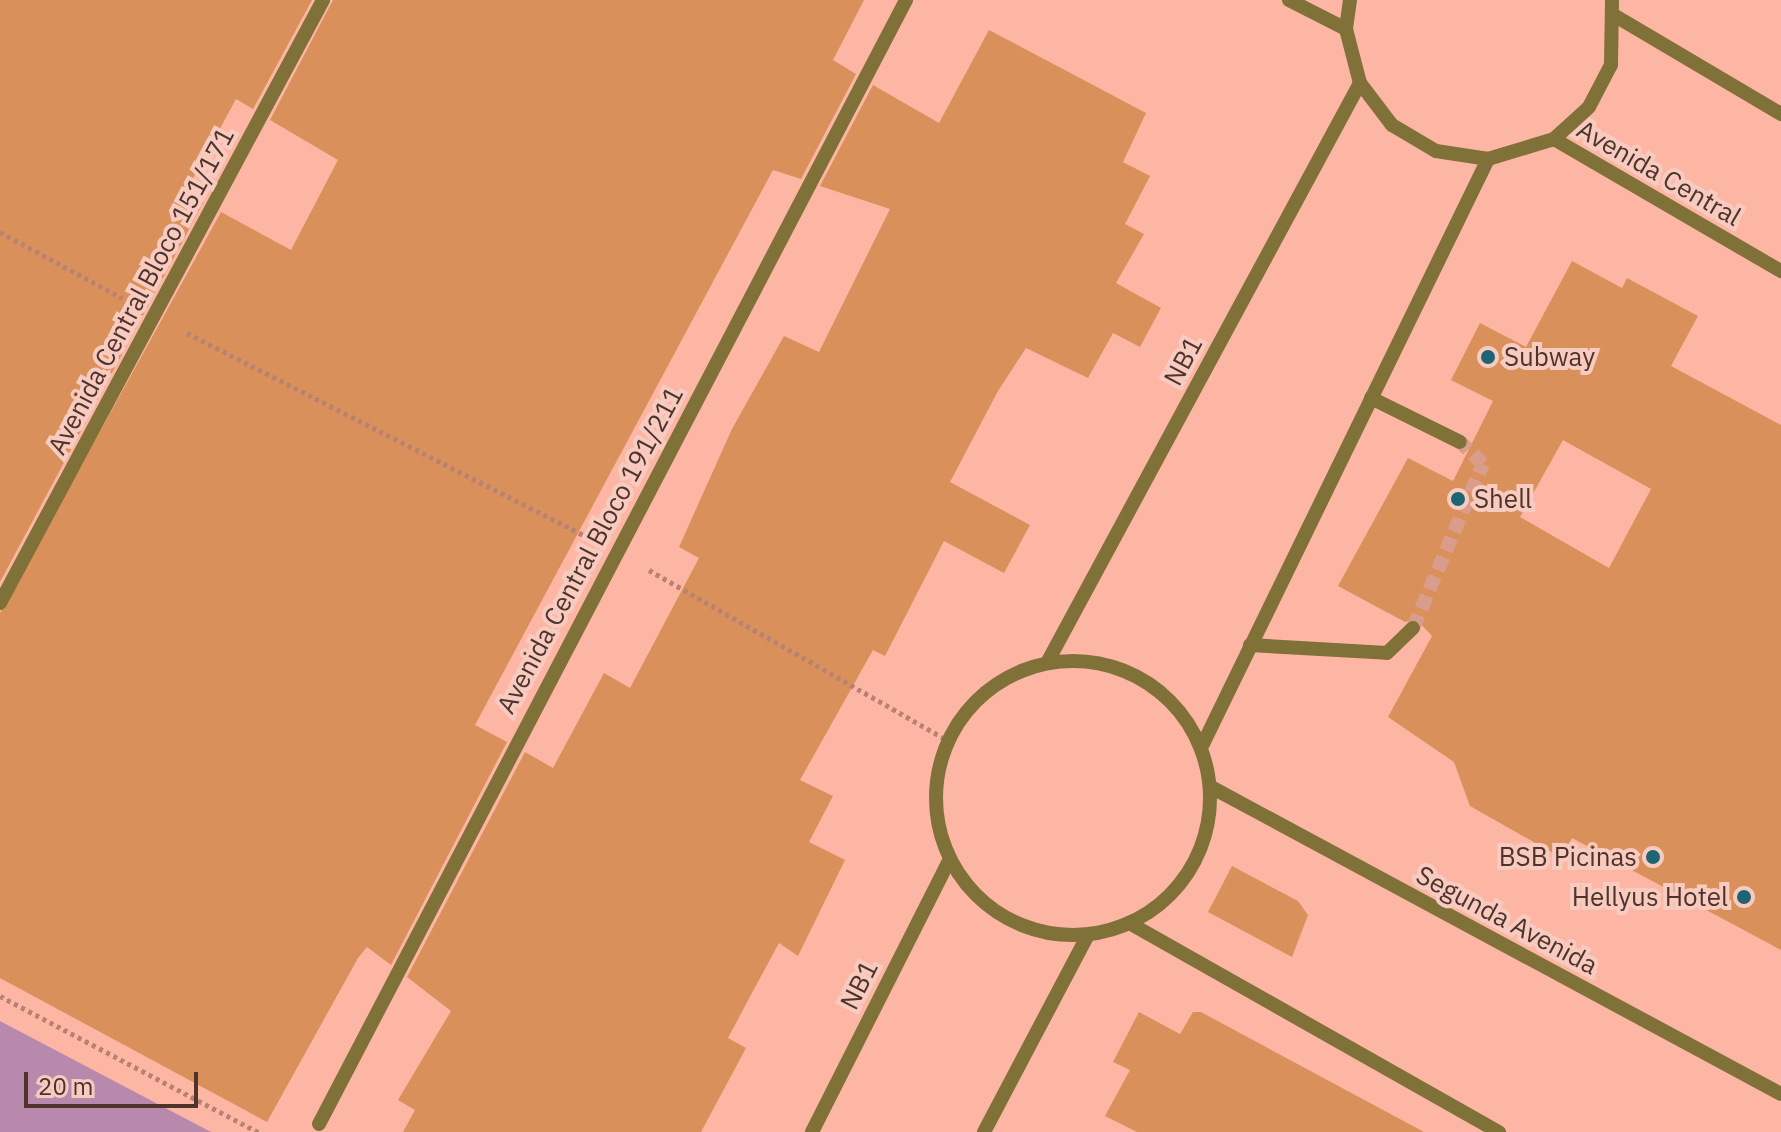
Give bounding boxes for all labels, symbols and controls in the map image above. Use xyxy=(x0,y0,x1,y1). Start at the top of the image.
street label: Avenida Central xyxy=(1571,113,1747,233)
street label: Avenida Central Bloco 151/171 xyxy=(41,122,241,460)
street label: NB1 xyxy=(1157,331,1209,391)
place label: Subway xyxy=(1504,341,1595,373)
marker: Subway xyxy=(1479,348,1497,366)
street label: Avenida Central Bloco 191/211 xyxy=(490,381,690,719)
place label: Shell xyxy=(1474,483,1532,515)
marker: Shell xyxy=(1449,490,1467,508)
place label: BSB Picinas xyxy=(1499,841,1637,873)
marker: BSB Picinas xyxy=(1644,848,1662,866)
street label: Segunda Avenida xyxy=(1411,859,1603,981)
place label: Hellyus Hotel xyxy=(1572,881,1728,913)
marker: Hellyus Hotel xyxy=(1735,888,1753,906)
street label: NB1 xyxy=(834,955,884,1015)
scale bar xyxy=(28,1056,202,1106)
text: 20 m xyxy=(38,1070,93,1102)

